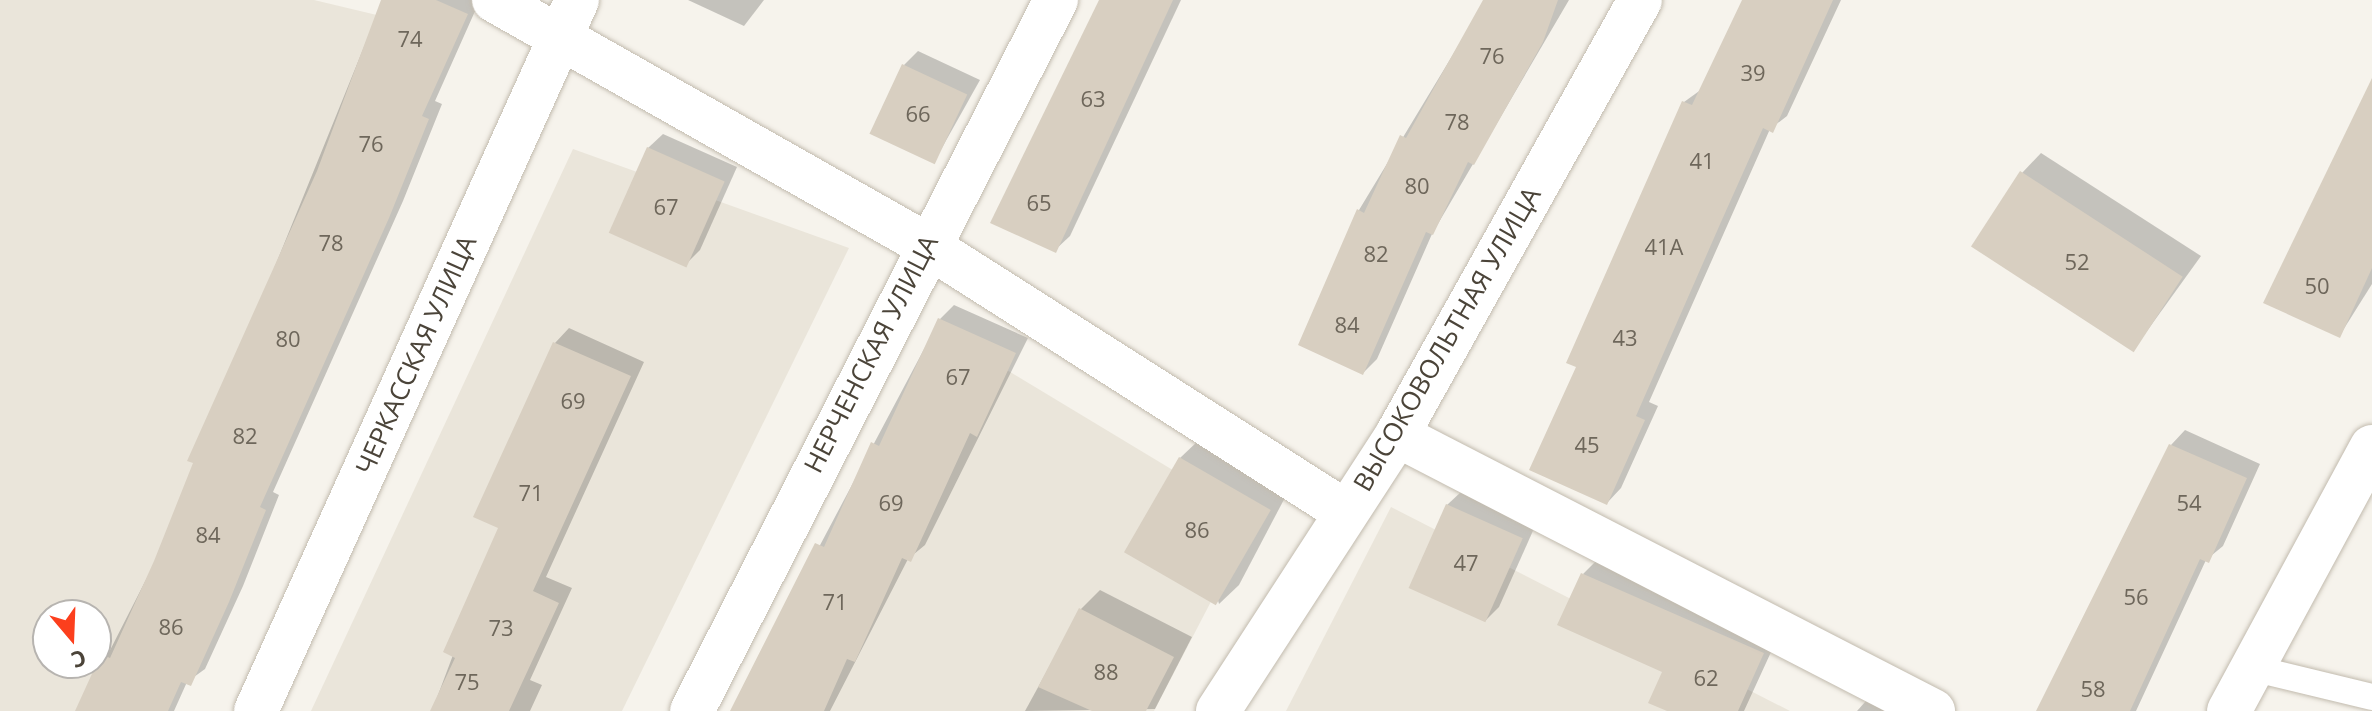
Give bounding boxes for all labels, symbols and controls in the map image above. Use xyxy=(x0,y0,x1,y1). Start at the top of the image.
house number: 74 xyxy=(397,26,423,52)
house number: 76 xyxy=(1479,43,1505,69)
house number: 39 xyxy=(1740,60,1766,86)
house number: 63 xyxy=(1080,86,1106,112)
house number: 66 xyxy=(905,101,931,127)
house number: 78 xyxy=(1444,109,1470,135)
house number: 76 xyxy=(358,131,384,157)
house number: 41 xyxy=(1689,148,1715,174)
house number: 80 xyxy=(1404,173,1430,199)
street label: ВЫСОКОВОЛЬТНАЯ УЛИЦА xyxy=(1347,181,1547,497)
house number: 65 xyxy=(1026,190,1052,216)
house number: 67 xyxy=(653,194,679,220)
house number: 78 xyxy=(318,230,344,256)
street label: НЕРЧЕНСКАЯ УЛИЦА xyxy=(798,230,944,478)
street label: ЧЕРКАССКАЯ УЛИЦА xyxy=(349,231,483,479)
house number: 41А xyxy=(1644,234,1684,260)
house number: 82 xyxy=(1363,241,1389,267)
house number: 52 xyxy=(2064,249,2090,275)
house number: 50 xyxy=(2304,273,2330,299)
house number: 84 xyxy=(1334,312,1360,338)
house number: 43 xyxy=(1612,325,1638,351)
house number: 80 xyxy=(275,326,301,352)
house number: 67 xyxy=(945,364,971,390)
house number: 69 xyxy=(560,388,586,414)
house number: 82 xyxy=(232,423,258,449)
house number: 45 xyxy=(1574,432,1600,458)
house number: 71 xyxy=(518,480,544,506)
house number: 69 xyxy=(878,490,904,516)
house number: 54 xyxy=(2176,490,2202,516)
house number: 86 xyxy=(1184,517,1210,543)
house number: 84 xyxy=(195,522,221,548)
house number: 47 xyxy=(1453,550,1479,576)
house number: 56 xyxy=(2123,584,2149,610)
house number: 71 xyxy=(822,589,848,615)
north arrow xyxy=(32,599,112,679)
house number: 86 xyxy=(158,614,184,640)
house number: 73 xyxy=(488,615,514,641)
text: С xyxy=(68,643,91,676)
house number: 88 xyxy=(1093,659,1119,685)
house number: 62 xyxy=(1693,665,1719,691)
house number: 75 xyxy=(454,669,480,695)
house number: 58 xyxy=(2080,676,2106,702)

